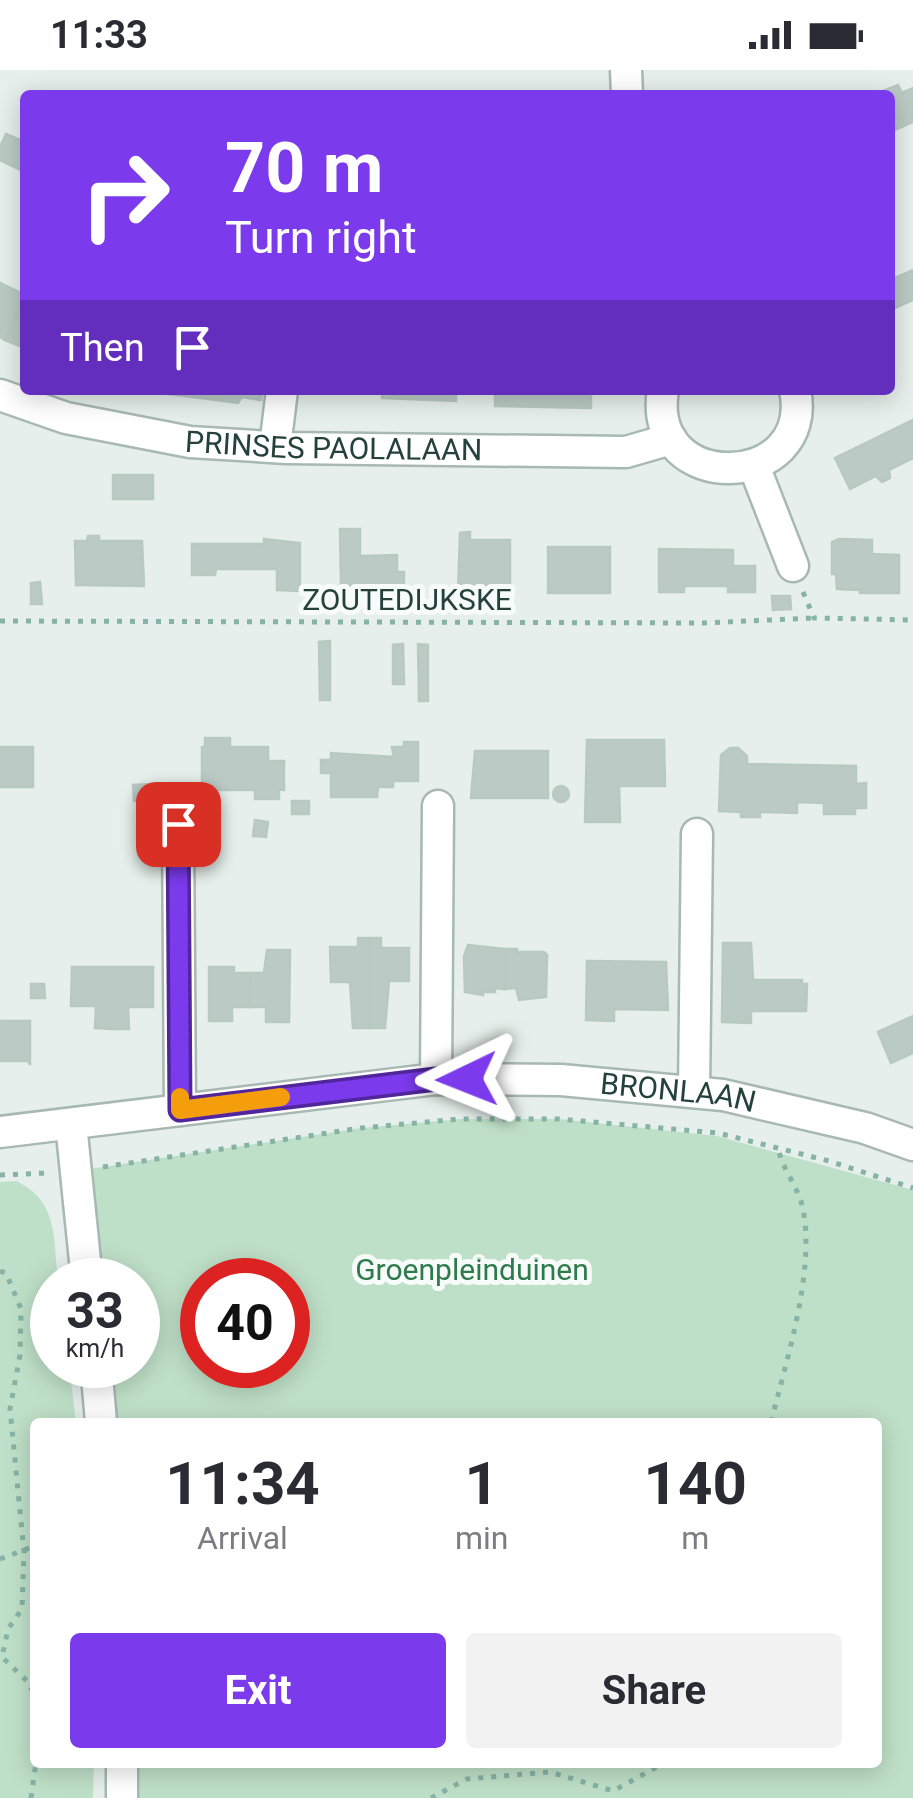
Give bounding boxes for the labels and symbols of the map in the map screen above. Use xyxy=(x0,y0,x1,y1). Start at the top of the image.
street label: PRINSES PAOLALAAN xyxy=(184,424,482,467)
street label: ZOUTEDIJKSKE xyxy=(302,582,512,617)
pin xyxy=(136,782,221,867)
position arrow xyxy=(415,1027,519,1131)
street label: BRONLAAN xyxy=(599,1066,759,1119)
park label: Groenpleinduinen xyxy=(355,1252,589,1287)
speed limit sign: 40 xyxy=(180,1258,310,1388)

